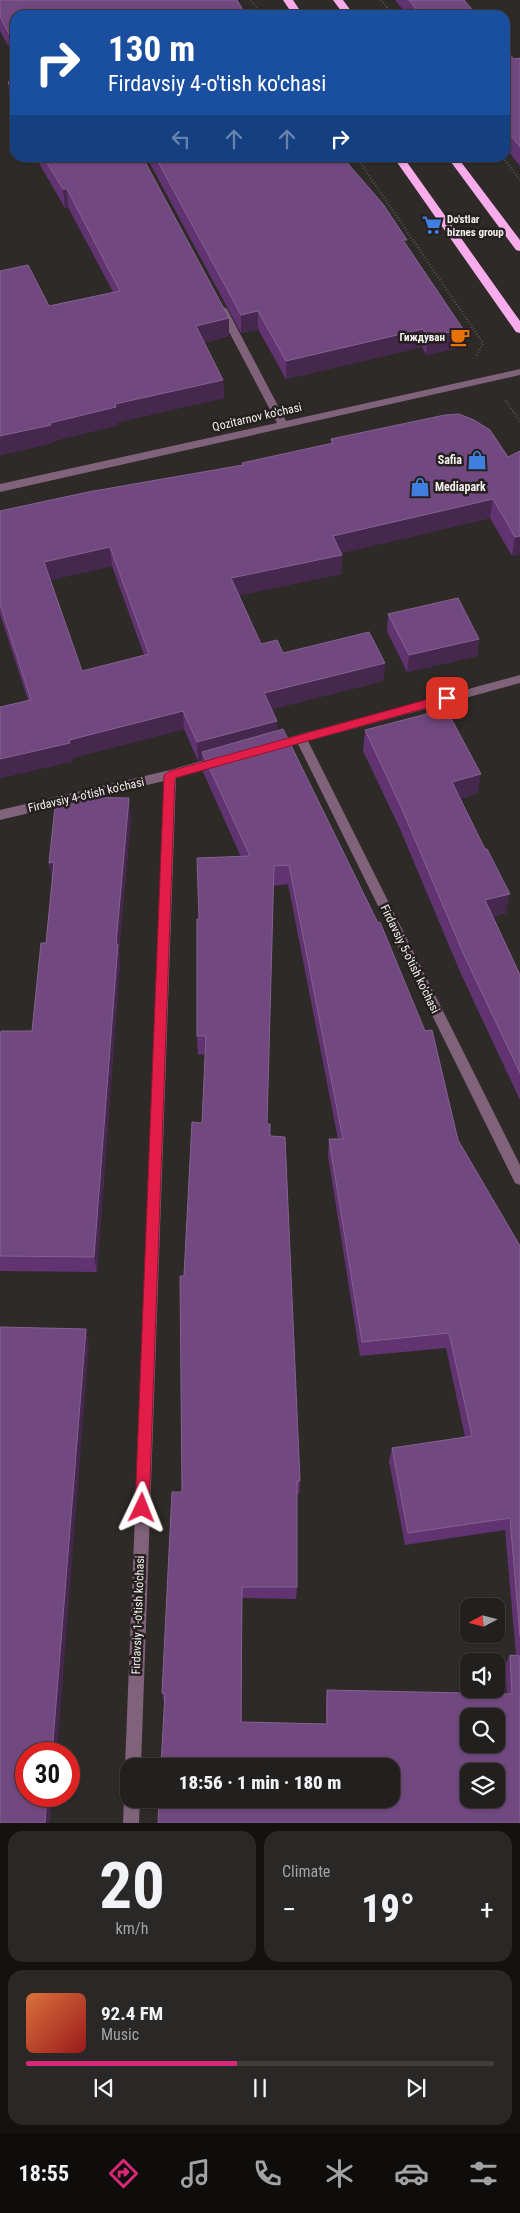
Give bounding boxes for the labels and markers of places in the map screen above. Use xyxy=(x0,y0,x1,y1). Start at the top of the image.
place label: Do'stlar biznes group xyxy=(447,213,504,239)
supermarket icon: Do'stlar biznes group xyxy=(421,214,443,236)
cafe icon: Гиждуван xyxy=(449,326,471,348)
place label: Гиждуван xyxy=(400,331,445,344)
shop icon: Safia xyxy=(466,449,488,471)
place label: Safia xyxy=(438,453,462,467)
shop icon: Mediapark xyxy=(409,476,431,498)
place label: Mediapark xyxy=(435,480,486,494)
pin xyxy=(426,677,468,719)

